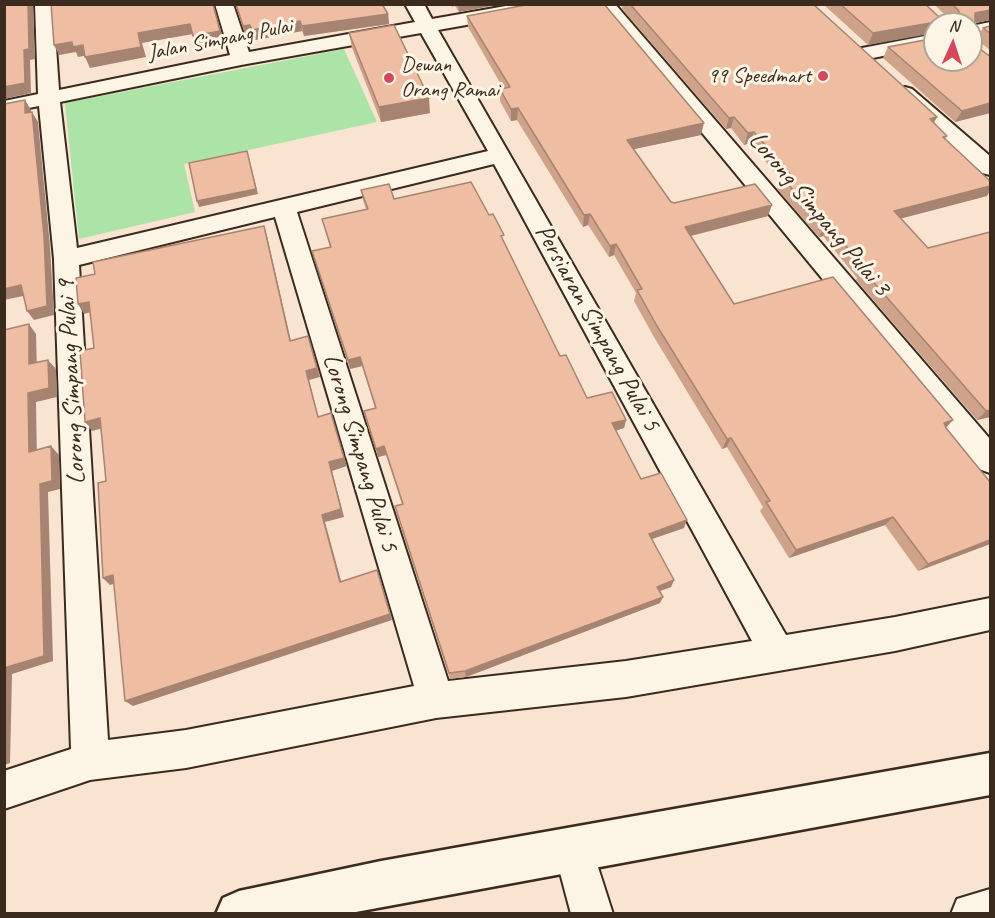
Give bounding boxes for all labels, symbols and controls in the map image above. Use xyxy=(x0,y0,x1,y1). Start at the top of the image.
north arrow xyxy=(923,12,983,72)
street label: Jalan Simpang Pulai xyxy=(146,13,294,67)
text: N xyxy=(948,16,959,36)
place label: Dewan Orang Ramai xyxy=(401,52,499,104)
place label: 99 Speedmart xyxy=(707,63,811,89)
marker: 99 Speedmart xyxy=(816,69,830,83)
marker: Dewan Orang Ramai xyxy=(382,71,396,85)
street label: Lorong Simpang Pulai 3 xyxy=(741,125,897,303)
street label: Persiaran Simpang Pulai 5 xyxy=(527,219,667,437)
street label: Lorong Simpang Pulai 9 xyxy=(51,279,93,485)
street label: Lorong Simpang Pulai 5 xyxy=(315,350,405,556)

